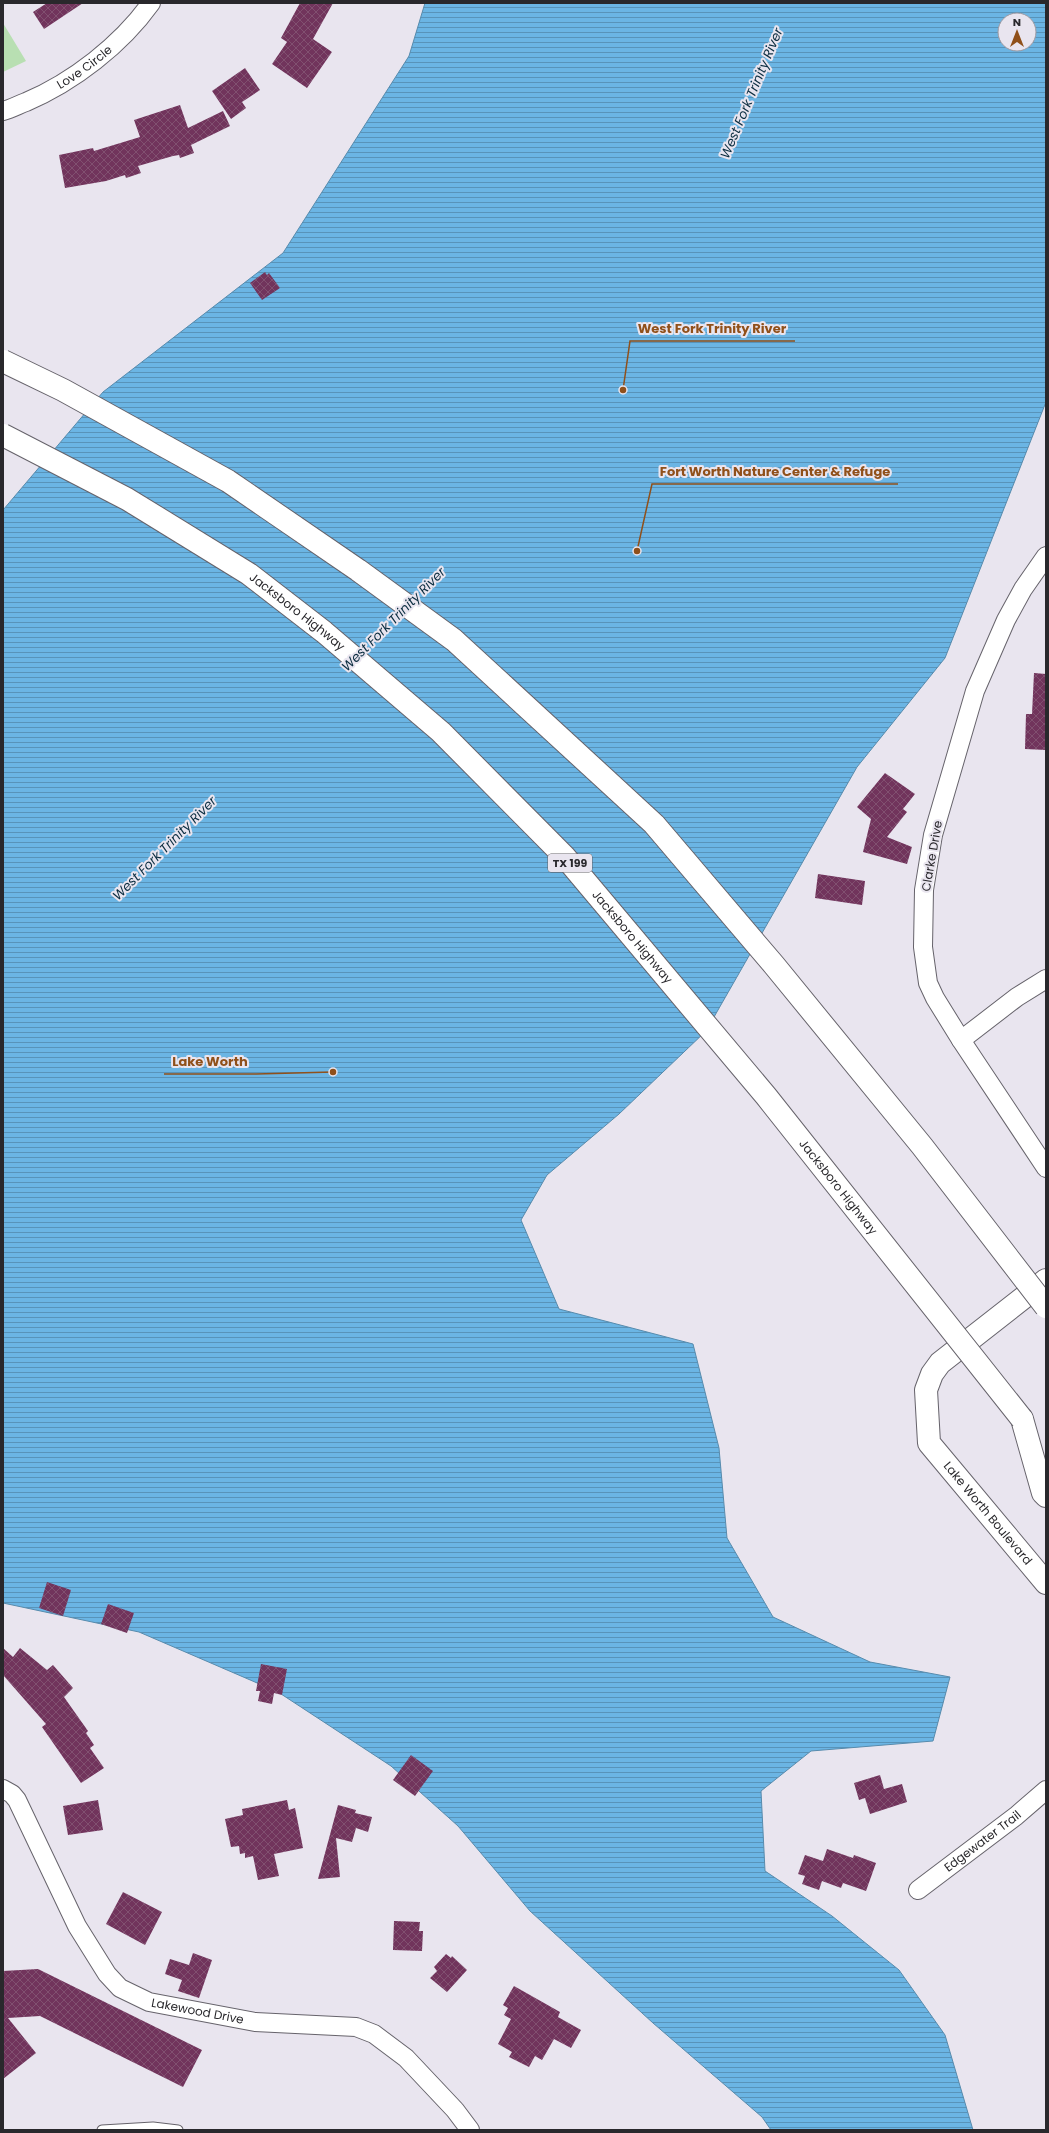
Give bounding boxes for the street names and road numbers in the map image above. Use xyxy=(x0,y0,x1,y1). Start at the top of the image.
street label: Love Circle xyxy=(53,41,116,93)
street label: Jacksboro Highway xyxy=(246,568,349,655)
street label: Clarke Drive xyxy=(917,819,946,893)
road number: TX 199 xyxy=(548,854,592,872)
street label: Jacksboro Highway xyxy=(588,886,677,987)
street label: Jacksboro Highway xyxy=(795,1136,882,1238)
street label: Lake Worth Boulevard xyxy=(940,1458,1036,1568)
street label: Edgewater Trail xyxy=(940,1806,1025,1875)
street label: Lakewood Drive xyxy=(150,1994,245,2028)

